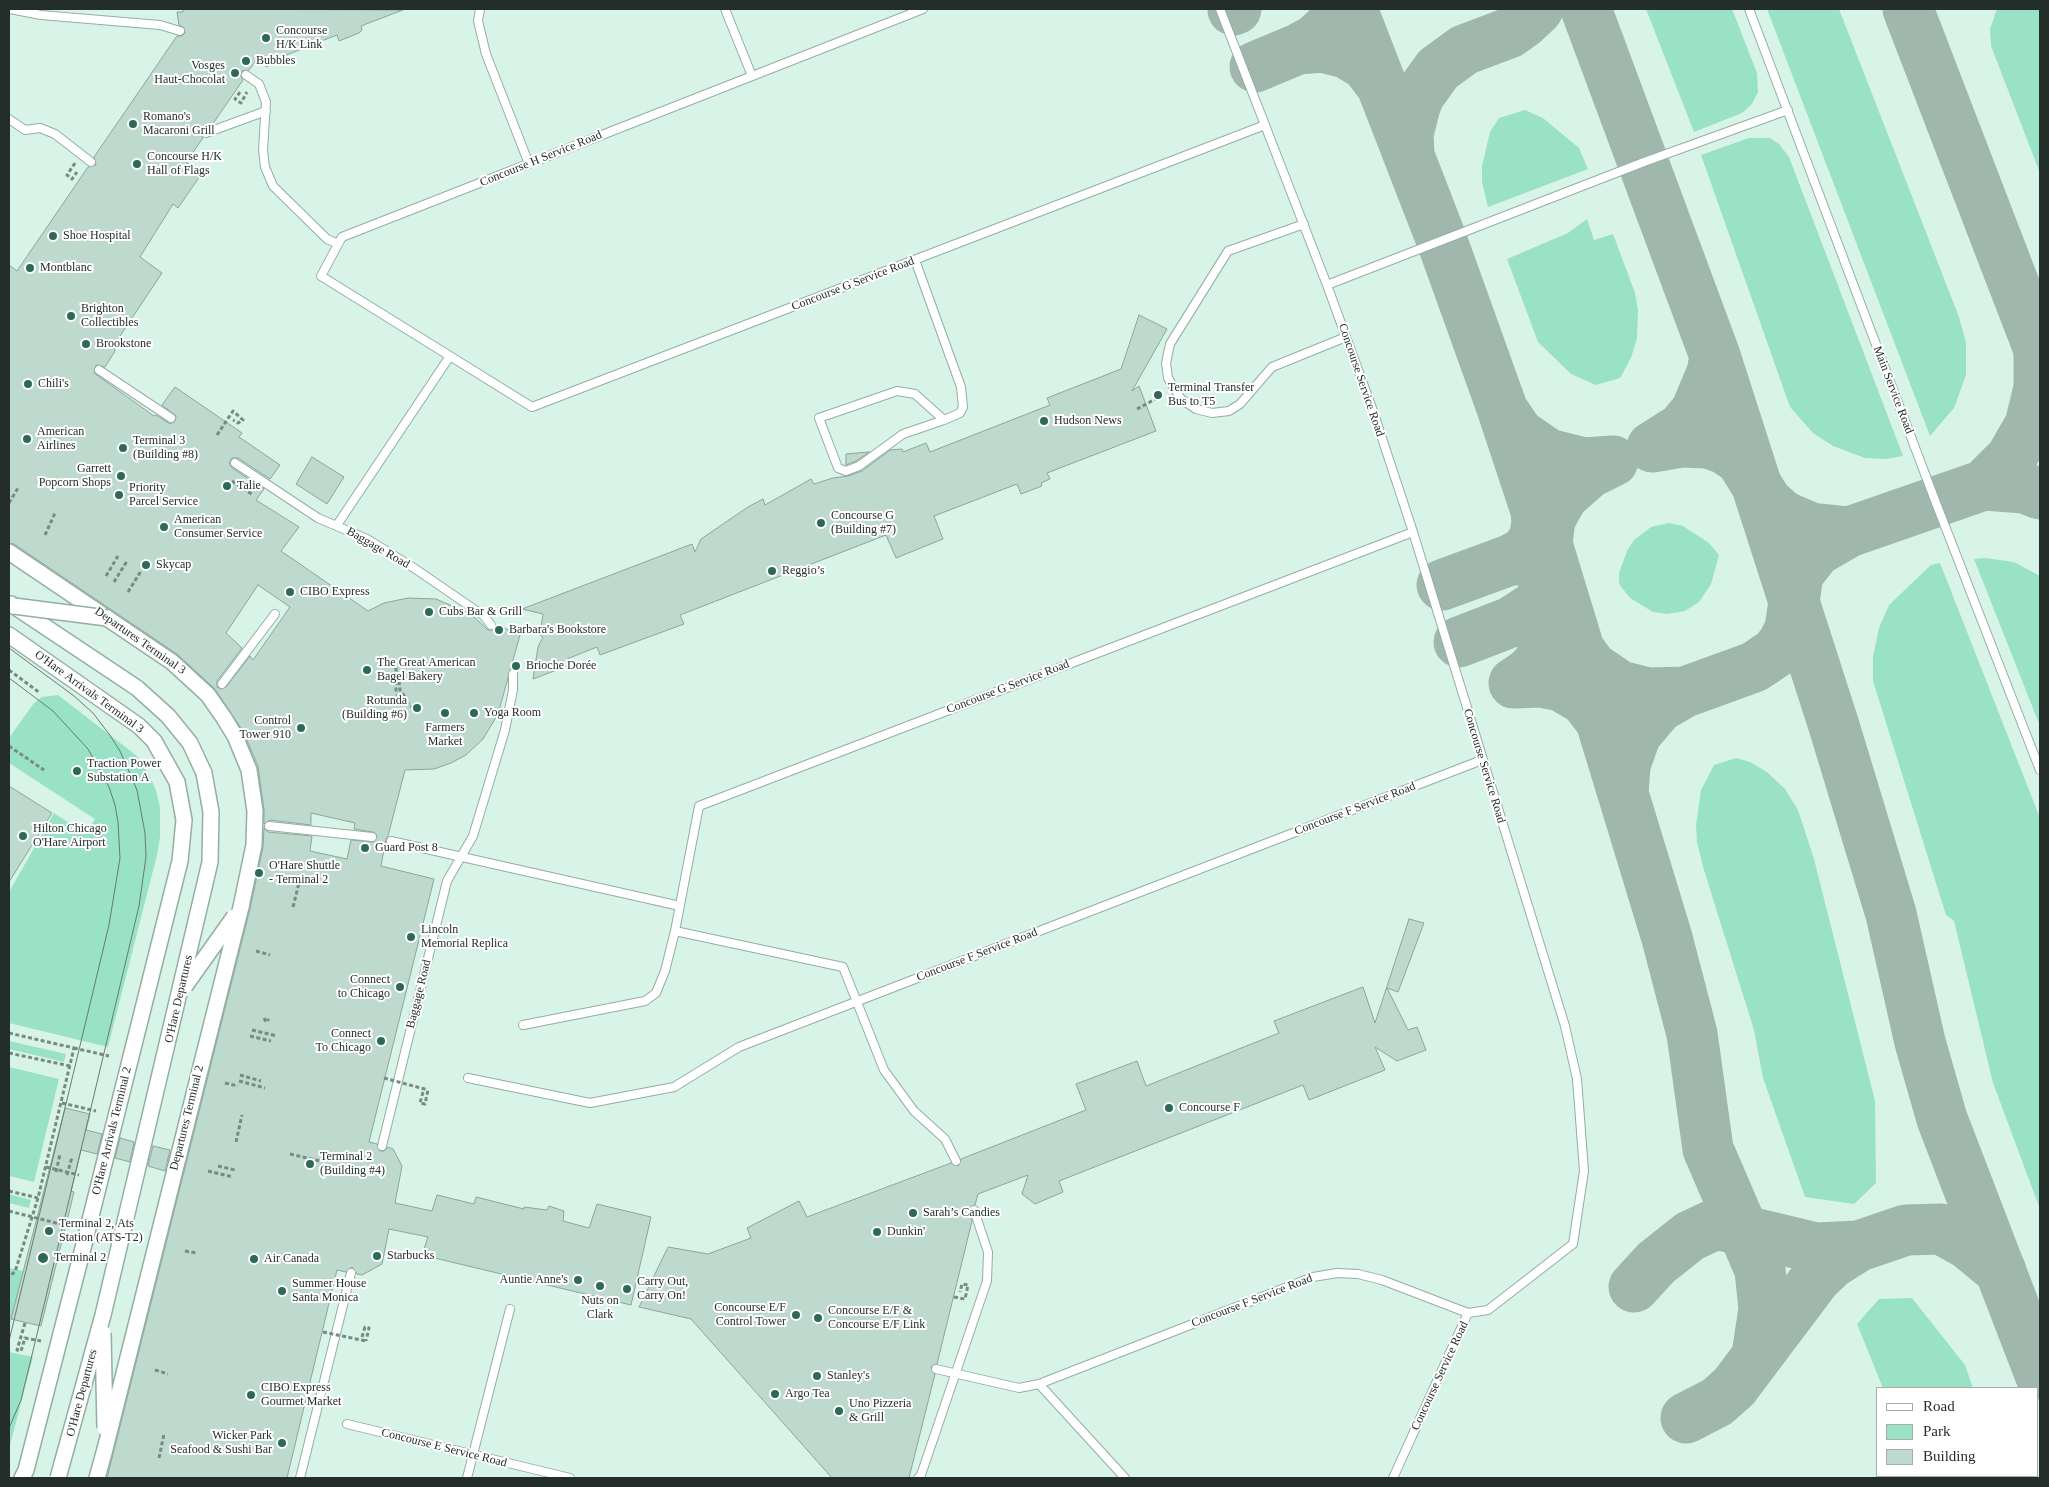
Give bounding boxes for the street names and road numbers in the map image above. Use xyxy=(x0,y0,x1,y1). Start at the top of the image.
street label: Concourse H Service Road xyxy=(478,128,604,190)
street label: Concourse G Service Road xyxy=(790,254,916,314)
street label: Concourse Service Road xyxy=(1335,322,1387,438)
street label: Main Service Road xyxy=(1870,344,1916,436)
street label: Baggage Road xyxy=(344,524,412,572)
street label: Departures Terminal 3 xyxy=(92,604,188,678)
street label: O'Hare Arrivals Terminal 3 xyxy=(32,647,146,737)
street label: Concourse G Service Road xyxy=(945,657,1071,717)
street label: Concourse Service Road xyxy=(1460,707,1508,825)
street label: Concourse F Service Road xyxy=(1293,779,1417,839)
street label: Concourse F Service Road xyxy=(915,925,1039,985)
street label: O'Hare Departures xyxy=(162,954,196,1044)
street label: Baggage Road xyxy=(404,958,434,1030)
street label: Departures Terminal 2 xyxy=(167,1064,207,1172)
street label: O'Hare Arrivals Terminal 2 xyxy=(89,1065,135,1197)
street label: Concourse F Service Road xyxy=(1190,1271,1314,1331)
street label: Concourse Service Road xyxy=(1408,1319,1472,1433)
street label: O'Hare Departures xyxy=(63,1348,101,1438)
street label: Concourse E Service Road xyxy=(380,1425,508,1471)

